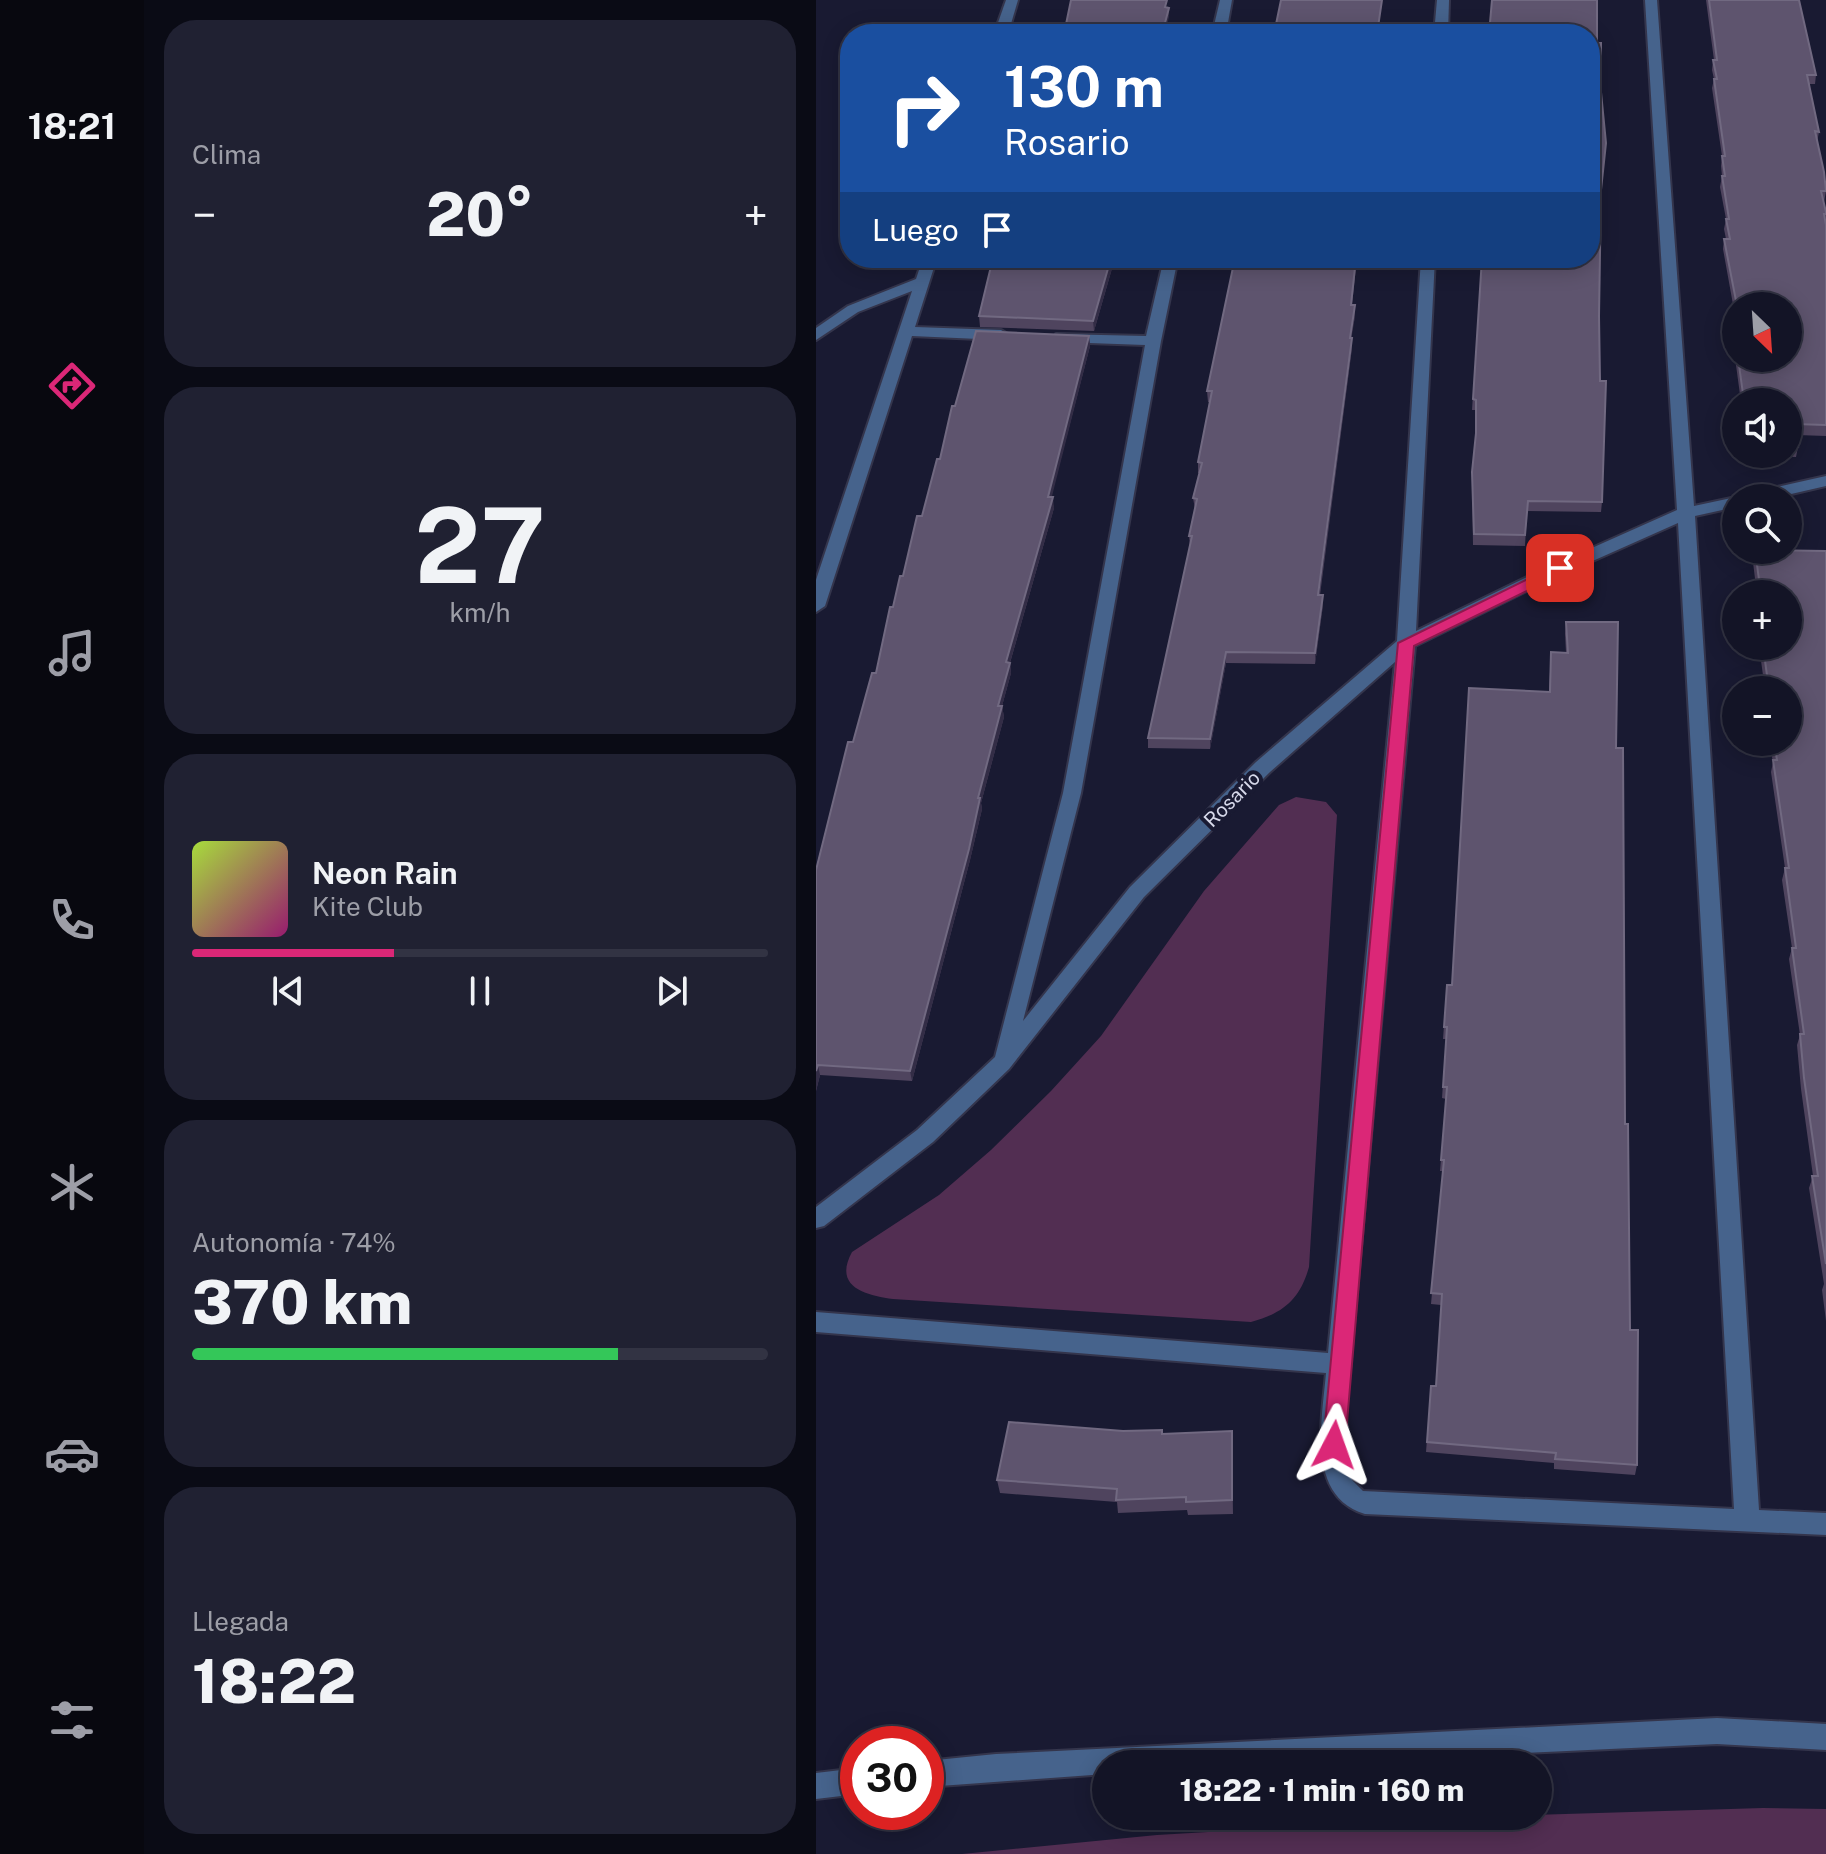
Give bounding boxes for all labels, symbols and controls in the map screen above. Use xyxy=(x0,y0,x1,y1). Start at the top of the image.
text: 130 m xyxy=(1004,54,1164,120)
icon: right xyxy=(872,56,976,160)
text: 18:21 xyxy=(28,105,116,147)
text: Rosario xyxy=(1004,121,1130,163)
text: Clima xyxy=(192,139,261,170)
text: 20° xyxy=(426,179,534,250)
text: − xyxy=(192,189,216,241)
text: + xyxy=(744,189,768,241)
icon: arrive xyxy=(975,208,1019,252)
text: Luego xyxy=(872,212,959,248)
north arrow xyxy=(1722,292,1802,372)
map controls xyxy=(1722,292,1802,756)
icon: directions xyxy=(44,358,100,414)
button: sound xyxy=(1722,388,1802,468)
text: 27 xyxy=(414,484,546,606)
button: search xyxy=(1722,484,1802,564)
pin xyxy=(1526,534,1594,602)
icon: arrive xyxy=(1538,546,1582,590)
button: + xyxy=(1722,580,1802,660)
text: km/h xyxy=(449,597,511,628)
icon: music xyxy=(44,625,100,681)
button: − xyxy=(1722,676,1802,756)
street label: Rosario xyxy=(1199,766,1265,832)
text: Neon Rain xyxy=(312,855,458,891)
text: Kite Club xyxy=(312,891,423,922)
icon: phone xyxy=(44,892,100,948)
icon: previous xyxy=(266,969,310,1013)
icon: pause xyxy=(458,969,502,1013)
icon: next xyxy=(650,969,694,1013)
icon: climate xyxy=(44,1159,100,1215)
text: Autonomía · 74% xyxy=(192,1227,396,1258)
text: 370 km xyxy=(192,1267,412,1338)
position arrow xyxy=(1292,1403,1376,1487)
icon: car xyxy=(44,1426,100,1482)
text: Llegada xyxy=(192,1606,289,1637)
text: 18:22 xyxy=(192,1646,356,1717)
icon: filters xyxy=(44,1692,100,1748)
speed limit sign: 30 xyxy=(840,1726,944,1830)
text: 18:22 · 1 min · 160 m xyxy=(1180,1772,1464,1808)

